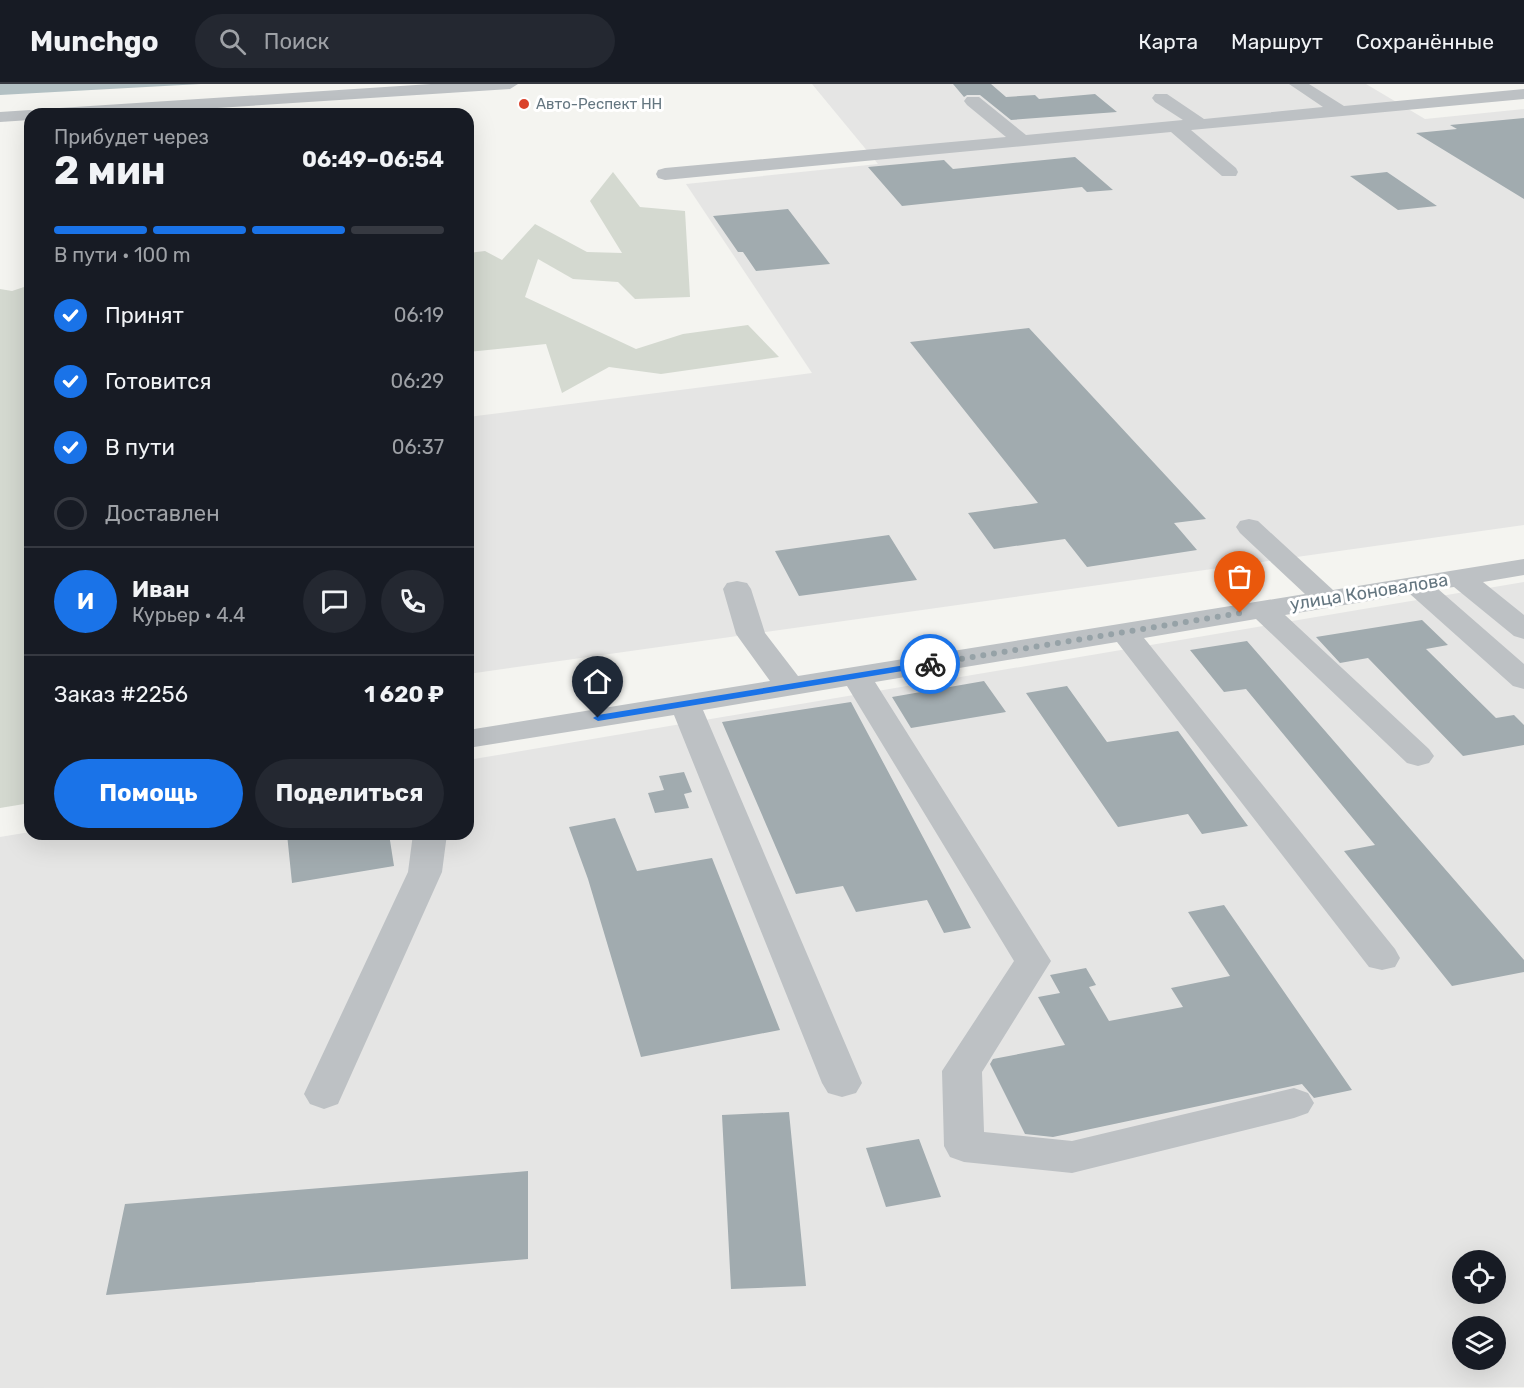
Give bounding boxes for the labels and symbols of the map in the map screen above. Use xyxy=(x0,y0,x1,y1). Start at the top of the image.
place label: Авто-Респект НН xyxy=(536,95,662,113)
marker: Авто-Респект НН xyxy=(517,97,531,111)
pin xyxy=(1214,551,1265,613)
street label: улица Коновалова xyxy=(1288,569,1450,615)
courier xyxy=(900,634,960,694)
pin xyxy=(572,656,623,718)

